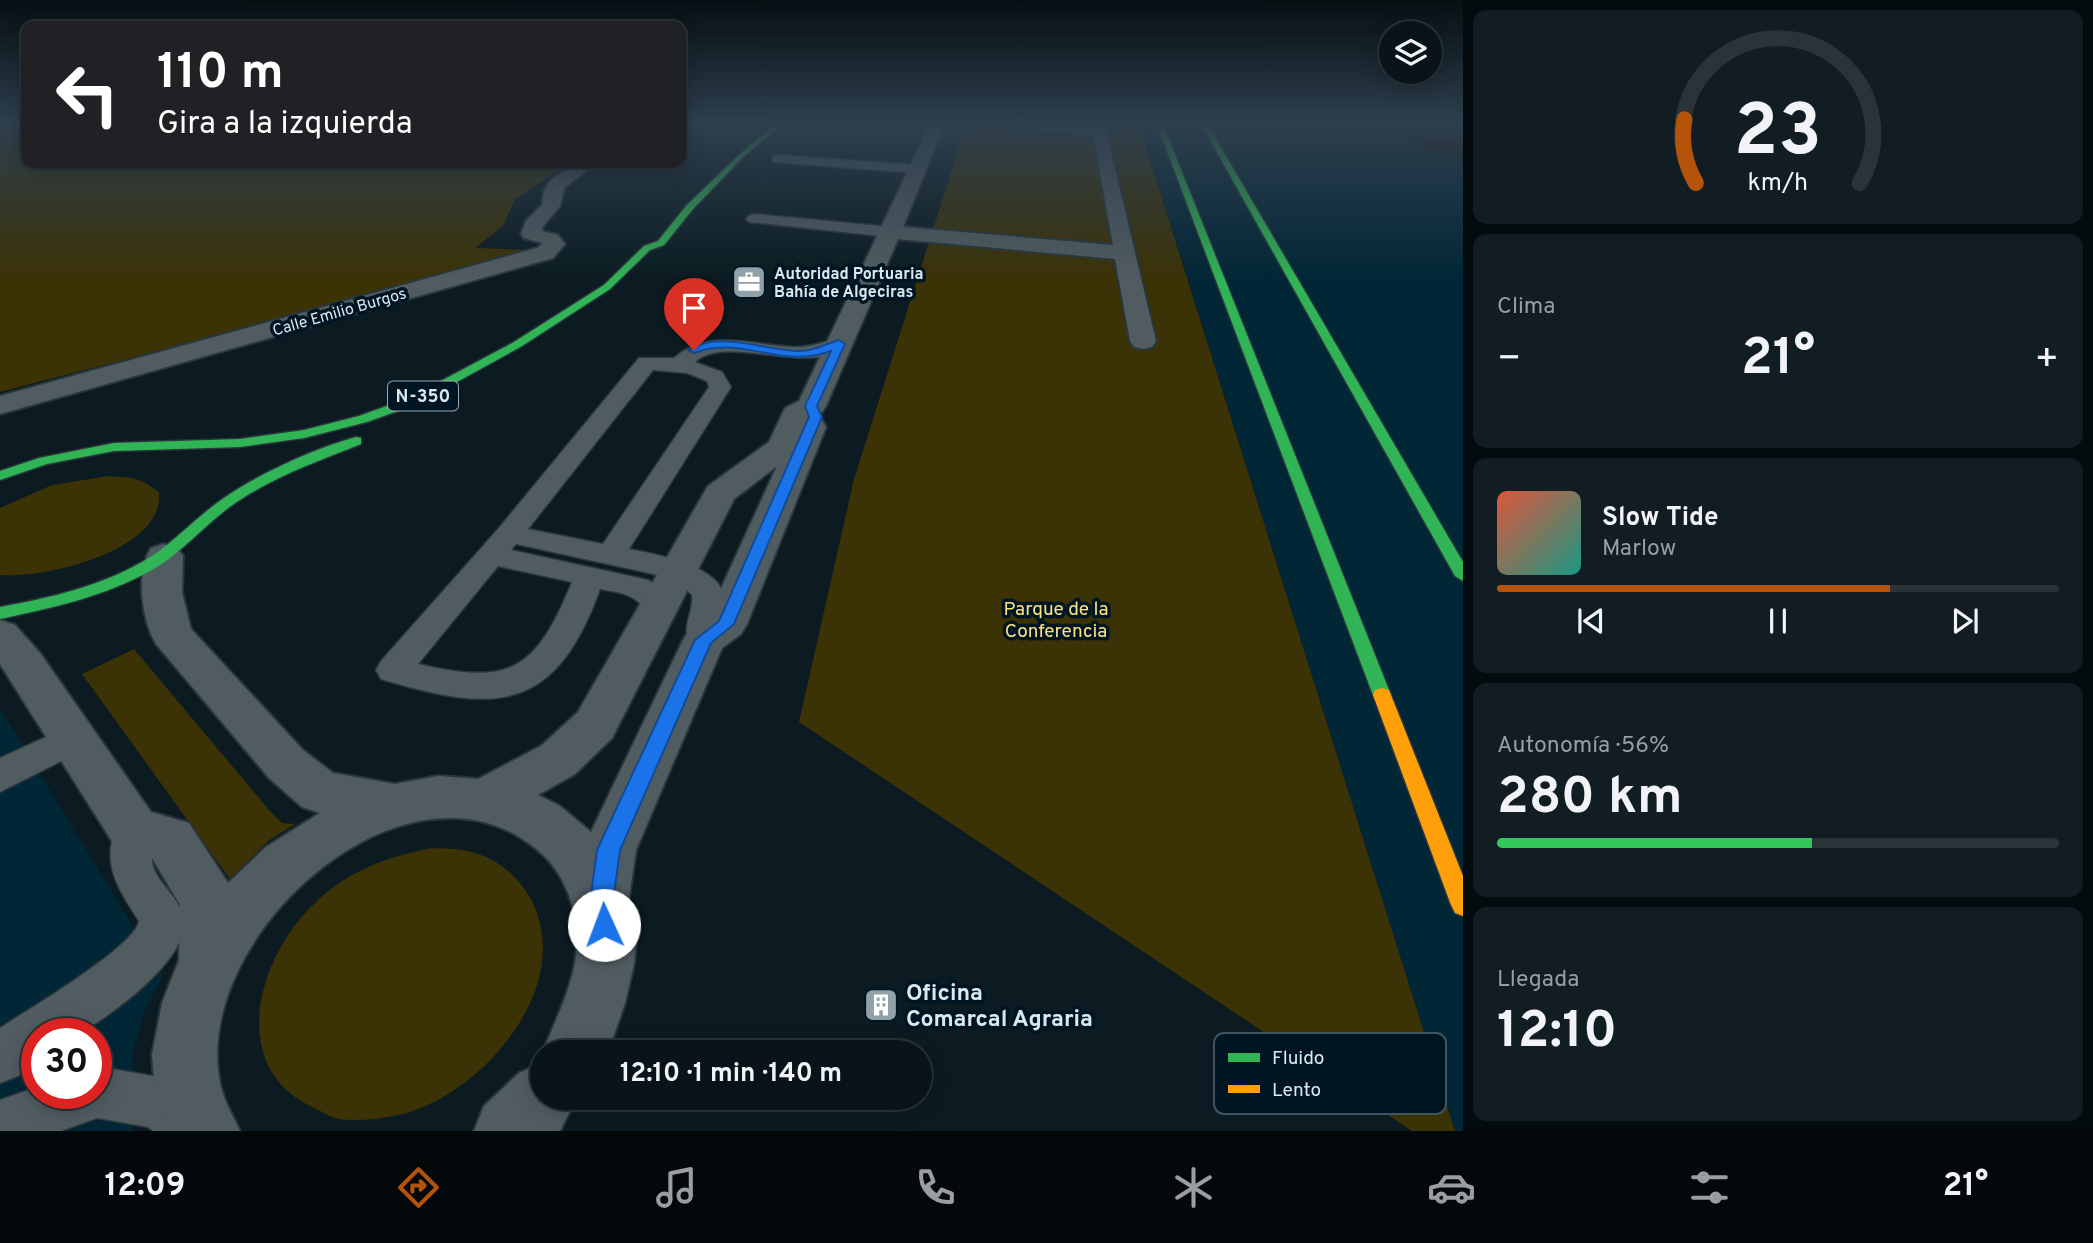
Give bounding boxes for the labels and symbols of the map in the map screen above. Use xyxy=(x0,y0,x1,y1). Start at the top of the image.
office icon: Autoridad Portuaria Bahía de Algeciras xyxy=(730,263,768,301)
place label: Autoridad Portuaria Bahía de Algeciras xyxy=(774,265,923,303)
pin xyxy=(664,278,724,350)
street label: Calle Emilio Burgos xyxy=(270,284,409,342)
road number: N-350 xyxy=(388,382,458,410)
park label: Parque de la Conferencia xyxy=(1003,598,1109,644)
position arrow xyxy=(567,888,641,962)
place label: Oficina Comarcal Agraria xyxy=(906,980,1093,1035)
building icon: Oficina Comarcal Agraria xyxy=(862,986,900,1024)
speed limit sign: 30 xyxy=(21,1018,112,1109)
legend xyxy=(1214,1033,1446,1114)
text: Fluido xyxy=(1272,1047,1324,1071)
text: Lento xyxy=(1272,1079,1321,1103)

